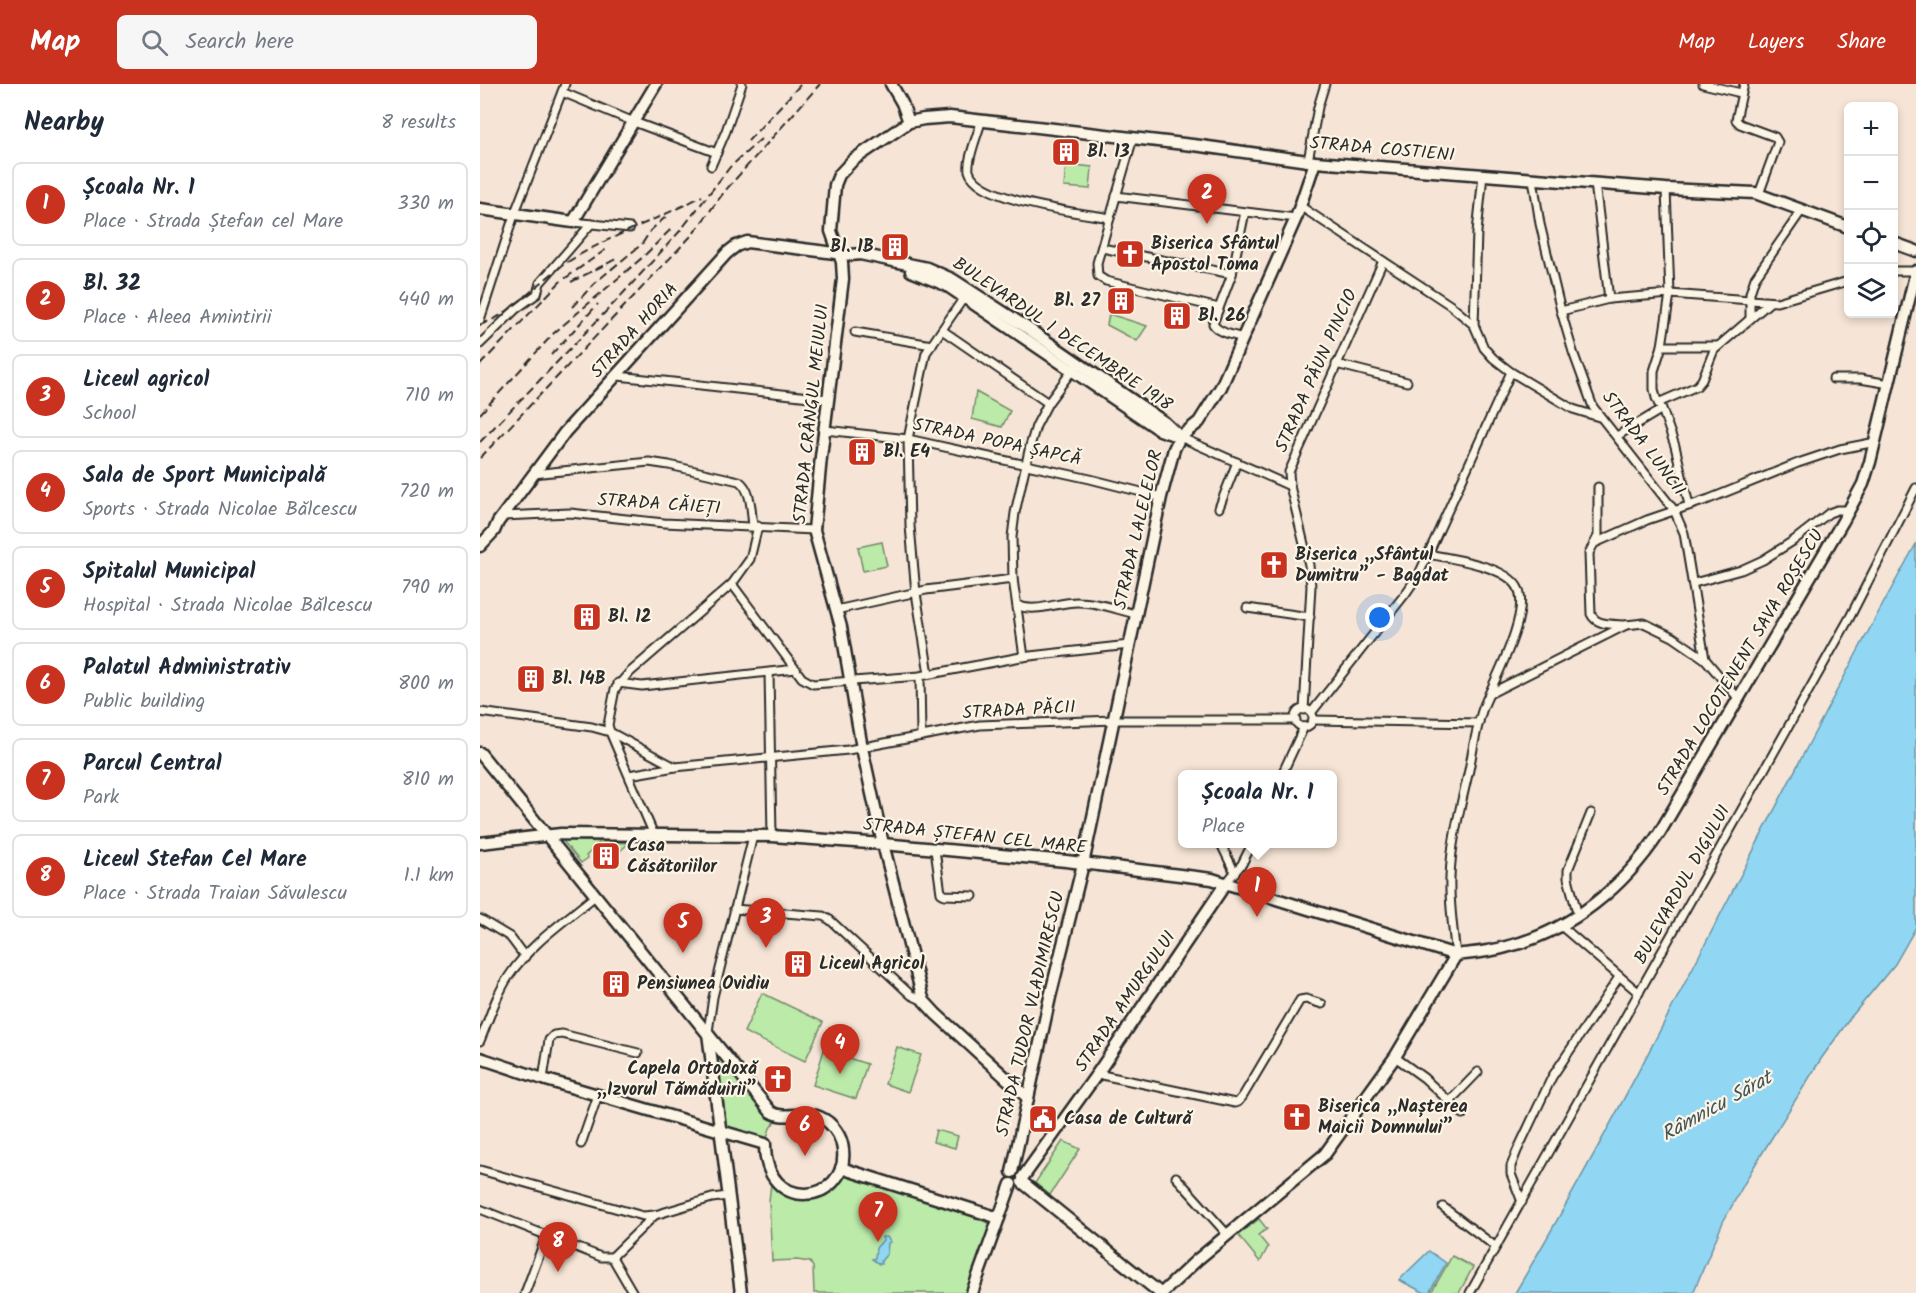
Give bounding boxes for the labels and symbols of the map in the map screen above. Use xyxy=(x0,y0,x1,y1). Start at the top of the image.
street label: STRADA COSTIENI xyxy=(1308,129,1456,171)
building icon: Bl. 13 xyxy=(1050,136,1082,168)
place label: Bl. 13 xyxy=(1087,138,1130,167)
pin: 2 xyxy=(1188,174,1226,224)
place label: Biserica Sfântul Apostol Toma xyxy=(1151,230,1279,280)
building icon: Bl. 1B xyxy=(879,231,911,263)
place label: Bl. 1B xyxy=(830,233,874,262)
church icon: Biserica Sfântul Apostol Toma xyxy=(1114,238,1146,270)
street label: BULEVARDUL 1 DECEMBRIE 1918 xyxy=(946,250,1178,420)
street label: STRADA HORIA xyxy=(584,276,686,385)
building icon: Bl. 27 xyxy=(1105,285,1137,317)
street label: STRADA PĂUN PINCIO xyxy=(1268,285,1366,457)
place label: Bl. 27 xyxy=(1054,287,1100,316)
building icon: Bl. 26 xyxy=(1161,300,1193,332)
place label: Bl. 26 xyxy=(1198,302,1246,331)
street label: STRADA CRÂNGUL MEIULUI xyxy=(786,303,838,525)
street label: STRADA LUNCII xyxy=(1594,385,1692,503)
street label: STRADA POPA ȘAPCĂ xyxy=(910,411,1084,475)
building icon: Bl. E4 xyxy=(846,436,878,468)
place label: Bl. E4 xyxy=(883,438,930,467)
street label: STRADA LALELELOR xyxy=(1107,447,1171,613)
street label: STRADA CĂIEȚI xyxy=(597,486,721,524)
street label: STRADA LOCOTENENT SAVA ROȘESCU xyxy=(1650,524,1832,802)
place label: Biserica „Sfântul Dumitru” - Bagdat xyxy=(1295,541,1450,591)
church icon: Biserica „Sfântul Dumitru” - Bagdat xyxy=(1258,549,1290,581)
building icon: Bl. 12 xyxy=(571,601,603,633)
place label: Bl. 12 xyxy=(608,603,651,632)
your location xyxy=(1365,603,1394,632)
building icon: Bl. 14B xyxy=(515,663,547,695)
place label: Bl. 14B xyxy=(552,665,606,694)
street label: STRADA PĂCII xyxy=(962,694,1076,728)
street label: BULEVARDUL DIGULUI xyxy=(1627,800,1739,970)
street label: STRADA ȘTEFAN CEL MARE xyxy=(862,811,1089,863)
place label: Casa Căsătoriilor xyxy=(627,832,718,882)
building icon: Casa Căsătoriilor xyxy=(590,840,622,872)
pin: 1 xyxy=(1238,868,1276,917)
street label: STRADA TUDOR VLADIMIRESCU xyxy=(989,888,1073,1139)
pin: 3 xyxy=(746,898,786,948)
pin: 5 xyxy=(664,904,702,953)
street label: STRADA AMURGULUI xyxy=(1068,926,1184,1078)
building icon: Liceul Agricol xyxy=(782,948,814,980)
place label: Liceul Agricol xyxy=(819,950,925,979)
building icon: Pensiunea Ovidiu xyxy=(600,968,632,1000)
place label: Pensiunea Ovidiu xyxy=(637,970,769,999)
pin: 4 xyxy=(820,1024,860,1074)
place label: Capela Ortodoxă „Izvorul Tămăduirii” xyxy=(597,1055,759,1105)
water label: Râmnicu Sărat xyxy=(1656,1062,1781,1151)
church icon: Capela Ortodoxă „Izvorul Tămăduirii” xyxy=(762,1063,794,1095)
place label: Biserica „Nașterea Maicii Domnului” xyxy=(1318,1093,1468,1143)
church icon: Biserica „Nașterea Maicii Domnului” xyxy=(1281,1101,1313,1133)
public building icon: Casa de Cultură xyxy=(1027,1103,1059,1135)
place label: Casa de Cultură xyxy=(1064,1105,1193,1134)
pin: 6 xyxy=(786,1106,824,1156)
pin: 7 xyxy=(858,1192,898,1242)
pin: 8 xyxy=(538,1222,578,1272)

